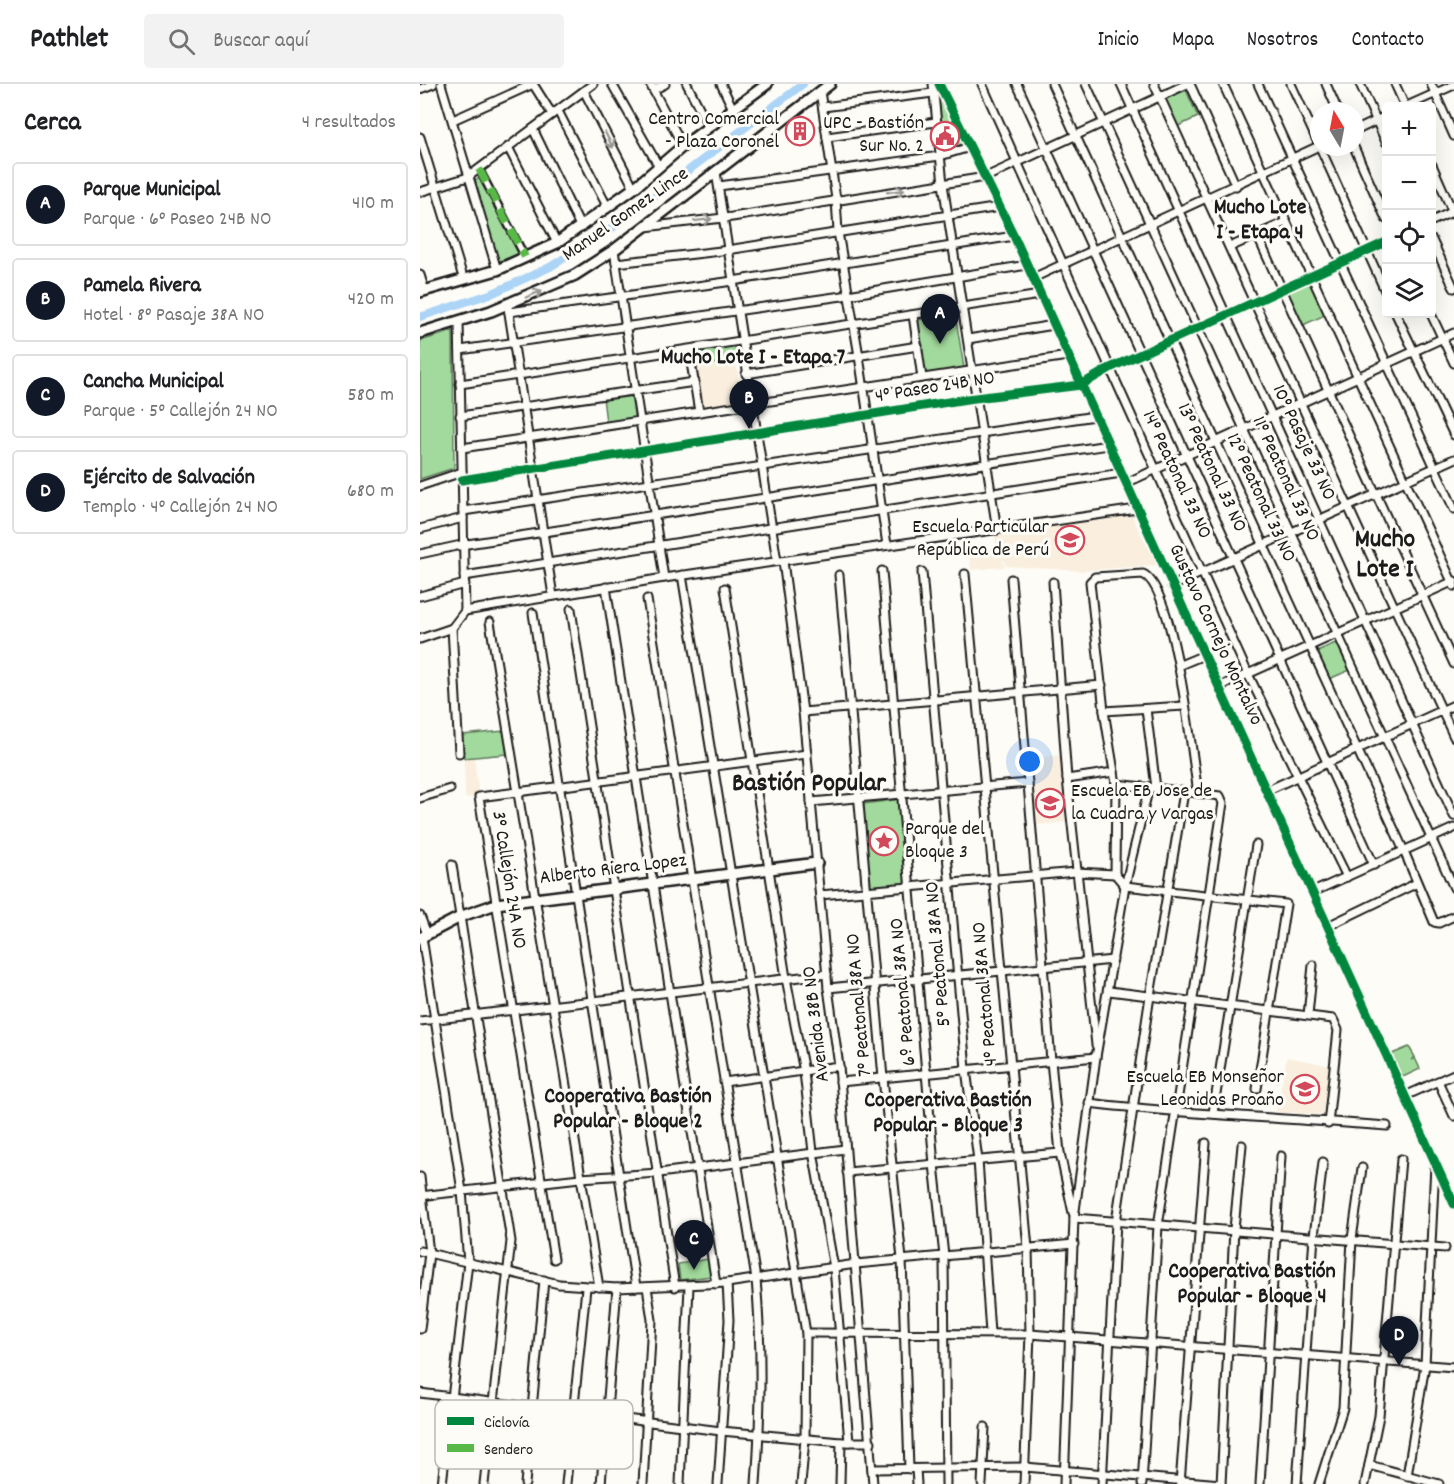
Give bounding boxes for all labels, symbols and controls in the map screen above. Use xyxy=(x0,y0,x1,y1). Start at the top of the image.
search box xyxy=(144,14,564,68)
text: Pathlet xyxy=(30,21,108,61)
icon: search xyxy=(165,25,198,58)
text: Buscar aquí xyxy=(213,26,309,57)
text: Inicio xyxy=(1097,26,1139,56)
text: Mapa xyxy=(1172,26,1214,56)
text: Nosotros xyxy=(1247,26,1318,56)
text: Contacto xyxy=(1351,26,1424,56)
north arrow xyxy=(1310,102,1364,156)
map controls xyxy=(1382,102,1436,318)
button: + xyxy=(1382,102,1436,156)
text: Cerca xyxy=(24,105,81,142)
place label: Centro Comercial - Plaza Coronel xyxy=(648,106,779,157)
text: 4 resultados xyxy=(302,109,396,137)
place label: UPC - Bastión Sur No. 2 xyxy=(823,110,924,161)
building icon: Centro Comercial - Plaza Coronel xyxy=(784,115,816,147)
public building icon: UPC - Bastión Sur No. 2 xyxy=(929,120,961,152)
one-way arrow xyxy=(603,130,615,148)
button: − xyxy=(1382,156,1436,210)
street label: Manuel Gomez Lince xyxy=(557,161,695,269)
text: Parque Municipal xyxy=(83,175,221,206)
one-way arrow xyxy=(886,185,905,196)
text: A xyxy=(40,190,51,218)
text: 410 m xyxy=(352,190,394,218)
district label: Mucho Lote I - Etapa 4 xyxy=(1214,193,1307,249)
text: Parque · 6° Paseo 24B NO xyxy=(83,206,271,234)
button: locate xyxy=(1382,210,1436,264)
one-way arrow xyxy=(693,214,713,225)
button: layers xyxy=(1382,264,1436,318)
text: Pamela Rivera xyxy=(83,271,201,302)
text: B xyxy=(41,286,50,314)
text: 420 m xyxy=(348,286,394,314)
one-way arrow xyxy=(524,288,542,299)
pin: A xyxy=(920,294,960,344)
text: Hotel · 8° Pasaje 38A NO xyxy=(83,302,264,330)
district label: Mucho Lote I - Etapa 7 xyxy=(661,343,846,374)
street label: 4° Paseo 24B NO xyxy=(873,365,997,411)
text: Cancha Municipal xyxy=(83,367,224,398)
pin: B xyxy=(730,380,768,429)
street label: 10° Pasaje 33 NO xyxy=(1264,380,1342,506)
text: C xyxy=(41,382,50,410)
text: 580 m xyxy=(348,382,394,410)
text: Parque · 5° Callejón 24 NO xyxy=(83,398,278,426)
street label: 13° Peatonal 33 NO xyxy=(1169,399,1253,537)
street label: 14° Peatonal 33 NO xyxy=(1134,406,1218,544)
street label: 11° Peatonal 33 NO xyxy=(1244,412,1326,546)
street label: 12° Peatonal 33 NO xyxy=(1218,429,1302,567)
text: Ejército de Salvación xyxy=(83,463,255,494)
text: D xyxy=(40,478,51,506)
text: 680 m xyxy=(347,478,394,506)
text: Templo · 4° Callejón 24 NO xyxy=(83,494,278,522)
place label: Escuela Particular República de Perú xyxy=(912,514,1050,565)
district label: Mucho Lote I xyxy=(1355,522,1416,589)
school or university icon: Escuela Particular República de Perú xyxy=(1054,524,1086,556)
street label: Gustavo Cornejo Montalvo xyxy=(1161,540,1269,730)
your location xyxy=(1015,747,1044,776)
district label: Bastión Popular xyxy=(732,766,886,803)
place label: Escuela EB Jose de la Cuadra y Vargas xyxy=(1071,778,1214,829)
school or university icon: Escuela EB Jose de la Cuadra y Vargas xyxy=(1034,787,1066,819)
street label: 3° Callejón 24A NO xyxy=(483,809,533,951)
place label: Parque del Bloque 3 xyxy=(905,816,985,867)
place icon: Parque del Bloque 3 xyxy=(868,825,900,857)
street label: Alberto Riera Lopez xyxy=(538,847,688,893)
street label: 5° Peatonal 38A NO xyxy=(919,880,959,1028)
street label: 6º Peatonal 38A NO xyxy=(884,917,924,1067)
street label: 4° Peatonal 38A NO xyxy=(966,921,1006,1067)
street label: 7° Peatonal 38A NO xyxy=(840,932,880,1078)
street label: Avenida 38B NO xyxy=(796,964,838,1084)
place label: Escuela EB Monseñor Leonidas Proaño xyxy=(1127,1064,1285,1115)
school or university icon: Escuela EB Monseñor Leonidas Proaño xyxy=(1289,1073,1321,1105)
district label: Cooperativa Bastión Popular - Bloque 2 xyxy=(544,1082,712,1138)
district label: Cooperativa Bastión Popular - Bloque 3 xyxy=(864,1086,1032,1142)
pin: C xyxy=(674,1220,714,1270)
district label: Cooperativa Bastión Popular - Bloque 4 xyxy=(1168,1257,1336,1313)
pin: D xyxy=(1380,1316,1418,1366)
legend xyxy=(435,1400,633,1469)
text: Ciclovía xyxy=(484,1412,530,1435)
text: Sendero xyxy=(484,1439,533,1462)

